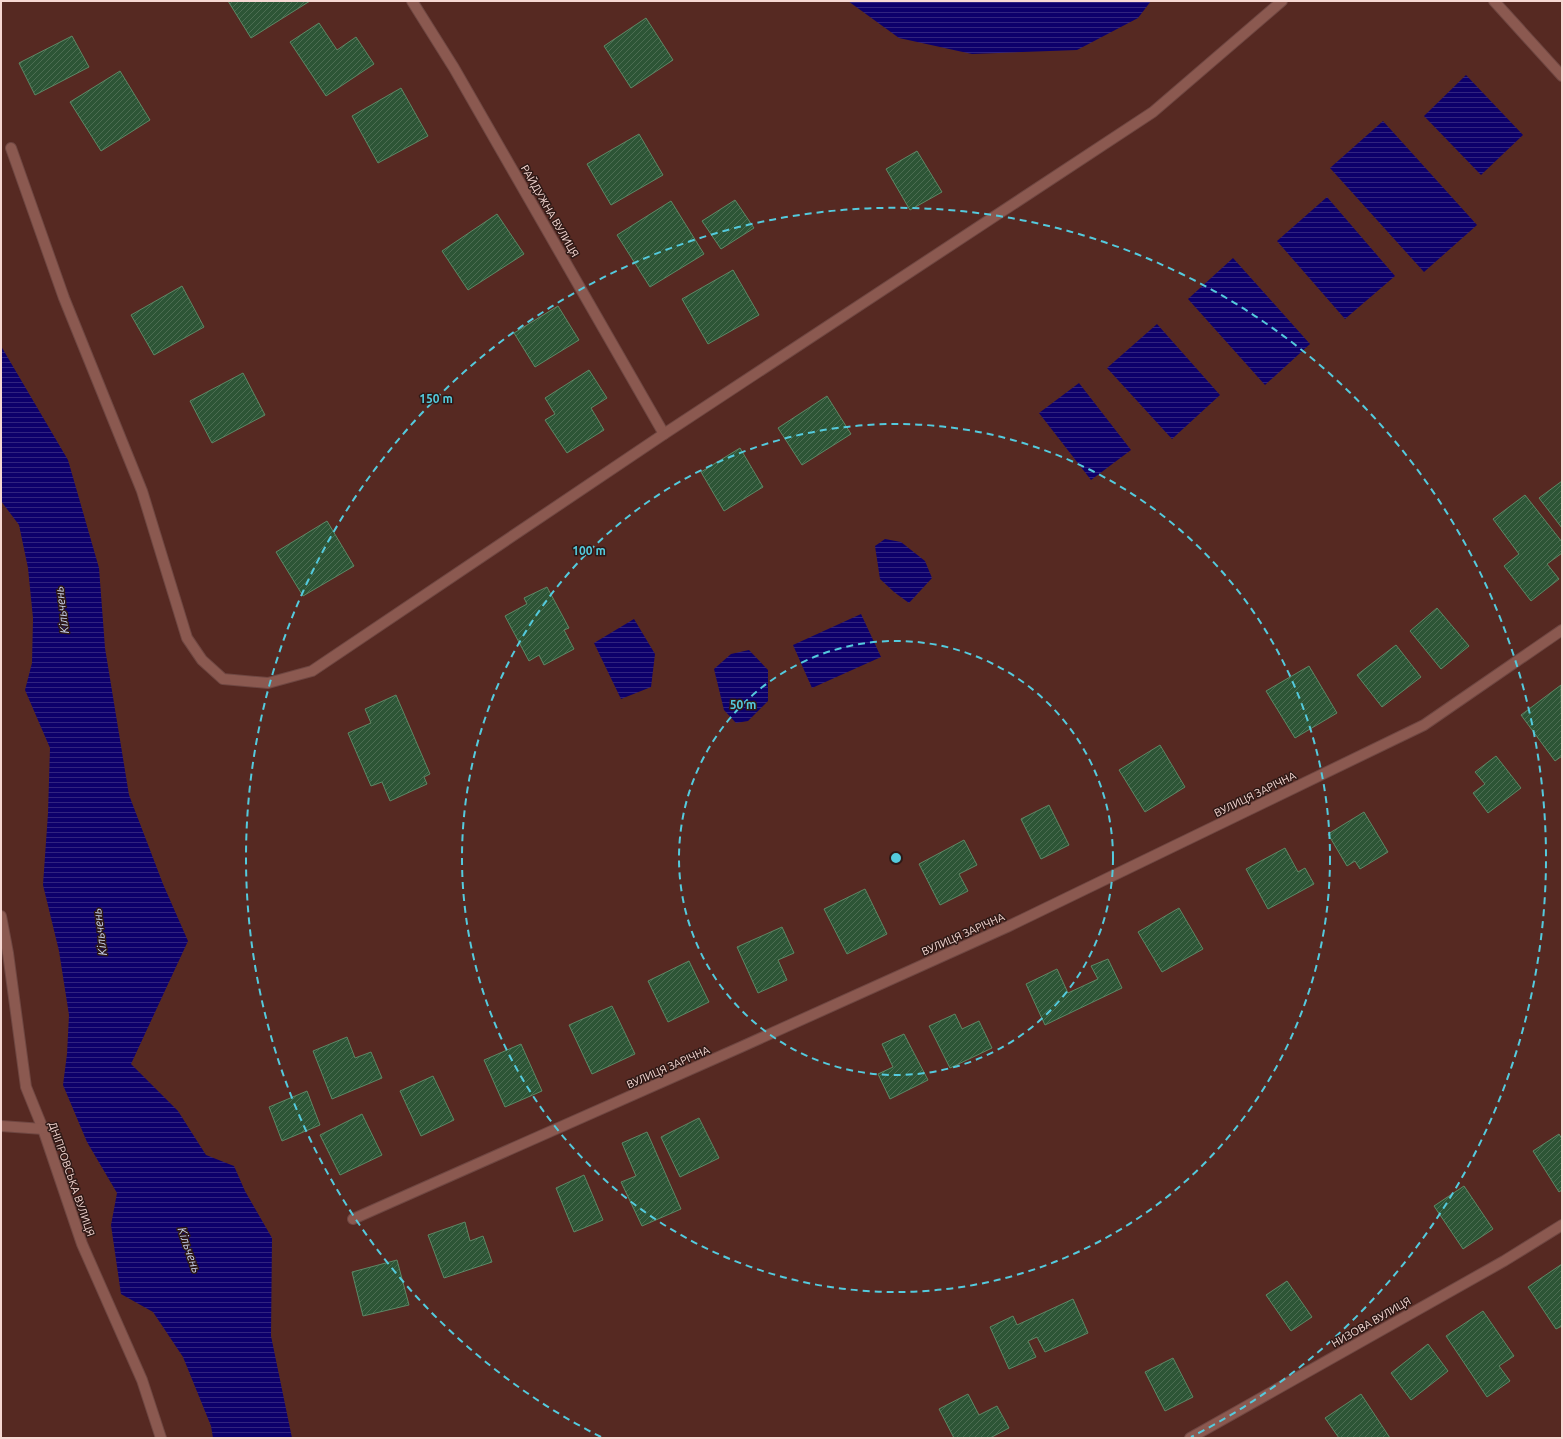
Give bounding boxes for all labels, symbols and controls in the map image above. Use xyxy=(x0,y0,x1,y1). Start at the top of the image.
street label: РАЙДУЖНА ВУЛИЦЯ xyxy=(519,163,581,259)
text: 150 m xyxy=(419,392,453,405)
text: 100 m xyxy=(572,544,606,557)
water label: Кільчень xyxy=(52,586,71,635)
text: 50 m xyxy=(730,698,756,711)
street label: ВУЛИЦЯ ЗАРІЧНА xyxy=(1212,769,1299,819)
centre of rings xyxy=(889,851,903,865)
water label: Кільчень xyxy=(90,908,109,957)
street label: ВУЛИЦЯ ЗАРІЧНА xyxy=(920,910,1007,958)
street label: ВУЛИЦЯ ЗАРІЧНА xyxy=(625,1043,712,1091)
street label: ДНІПРОВСЬКА ВУЛИЦЯ xyxy=(47,1120,97,1238)
water label: Кільчень xyxy=(176,1225,203,1275)
street label: НИЗОВА ВУЛИЦЯ xyxy=(1329,1294,1413,1350)

